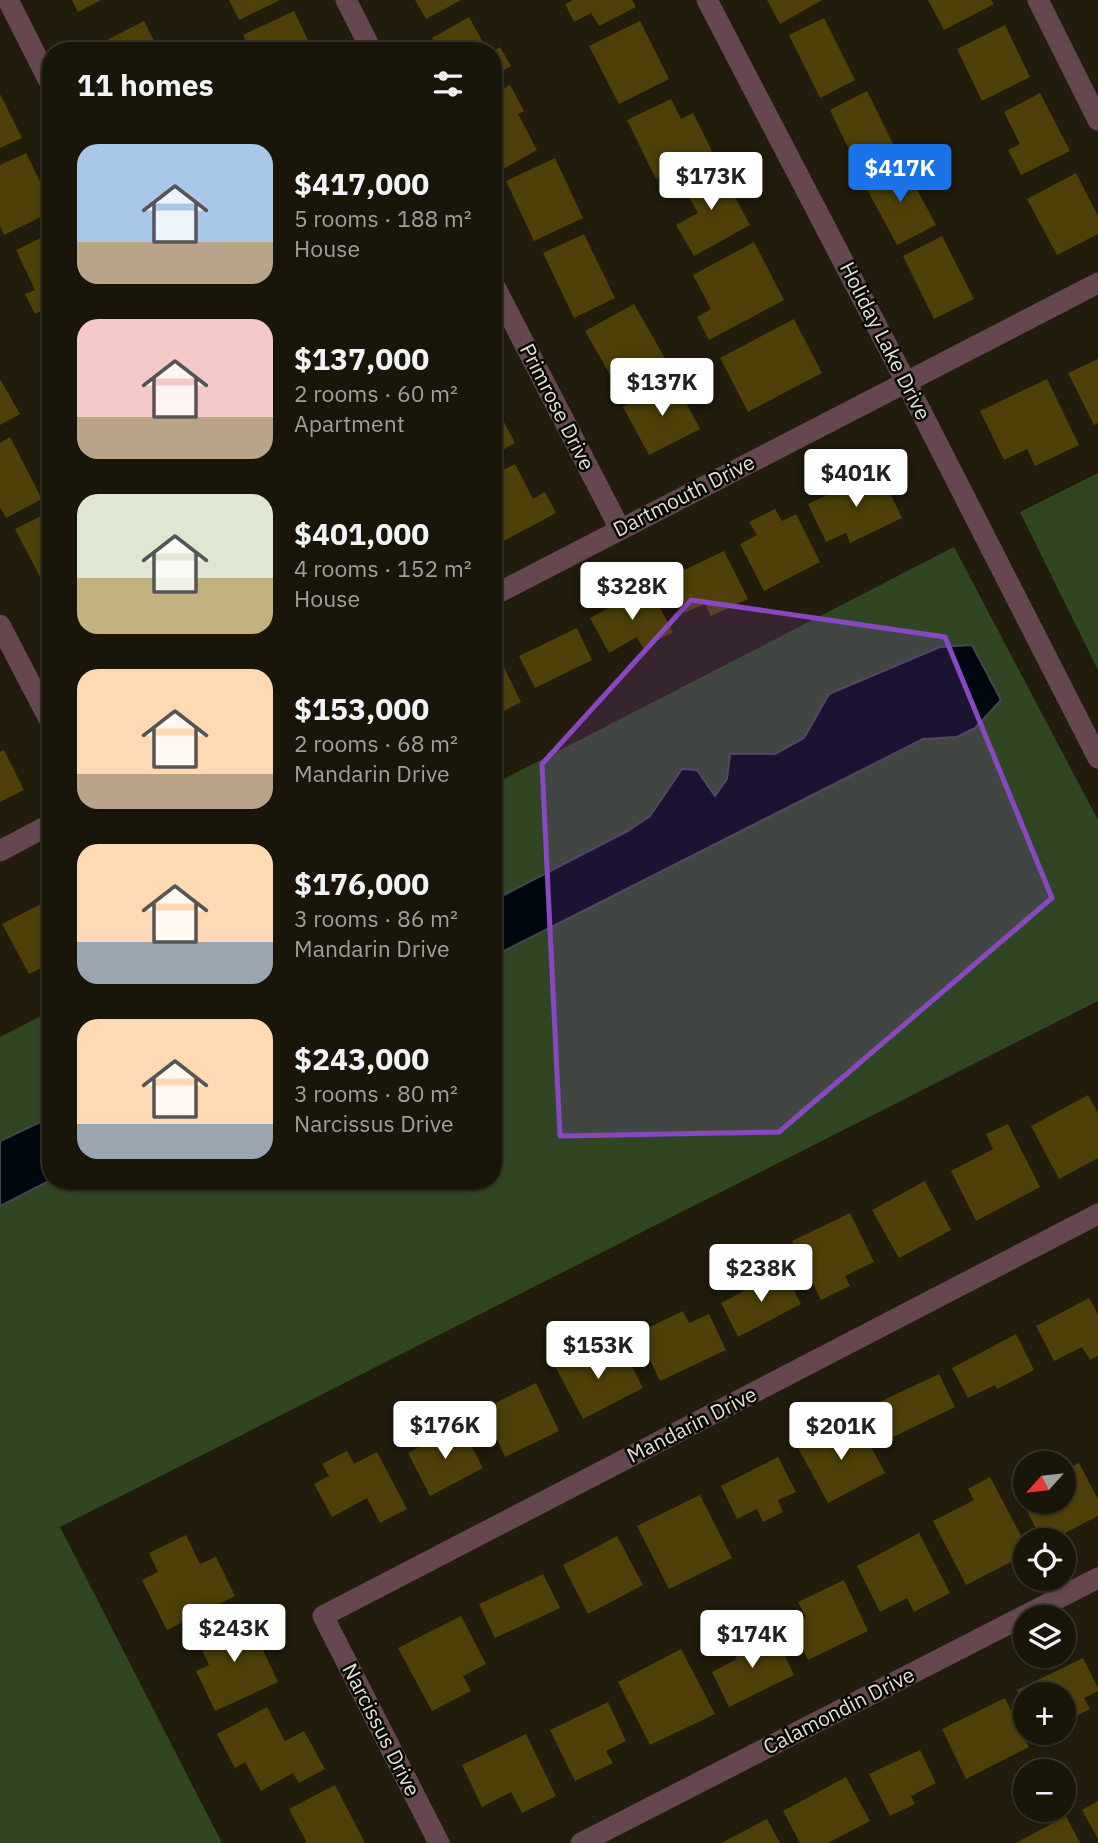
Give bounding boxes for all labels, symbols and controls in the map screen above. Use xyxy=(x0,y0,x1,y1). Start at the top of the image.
text: 11 homes xyxy=(77,65,214,104)
icon: filters xyxy=(429,65,467,103)
pin: $417K xyxy=(851,144,949,204)
pin: $173K xyxy=(662,152,760,212)
text: $417K xyxy=(864,152,936,182)
text: $173K xyxy=(675,160,747,190)
text: $417,000 xyxy=(294,164,429,203)
icon: home xyxy=(133,172,217,256)
text: 5 rooms · 188 m² xyxy=(294,203,472,233)
text: House xyxy=(294,233,360,263)
street label: Holiday Lake Drive xyxy=(834,257,938,424)
street label: Primrose Drive xyxy=(514,338,602,475)
text: $137,000 xyxy=(294,339,429,378)
icon: home xyxy=(133,347,217,431)
pin: $137K xyxy=(613,358,711,418)
text: $137K xyxy=(626,366,698,396)
text: 2 rooms · 60 m² xyxy=(294,378,458,408)
text: Apartment xyxy=(294,408,405,438)
street label: Dartmouth Drive xyxy=(608,447,759,543)
pin: $401K xyxy=(807,449,905,509)
text: $401K xyxy=(820,457,892,487)
text: $401,000 xyxy=(294,514,429,553)
icon: home xyxy=(133,522,217,606)
text: 4 rooms · 152 m² xyxy=(294,553,472,583)
pin: $328K xyxy=(583,562,681,622)
text: $328K xyxy=(596,570,668,600)
text: House xyxy=(294,583,360,613)
text: $153,000 xyxy=(294,689,429,728)
icon: home xyxy=(133,697,217,781)
text: 2 rooms · 68 m² xyxy=(294,728,458,758)
text: Mandarin Drive xyxy=(294,758,450,788)
text: $176,000 xyxy=(294,864,429,903)
icon: home xyxy=(133,872,217,956)
text: 3 rooms · 86 m² xyxy=(294,903,458,933)
text: Mandarin Drive xyxy=(294,933,450,963)
text: $243,000 xyxy=(294,1039,429,1078)
icon: home xyxy=(133,1047,217,1131)
text: 3 rooms · 80 m² xyxy=(294,1078,458,1108)
text: Narcissus Drive xyxy=(294,1108,454,1138)
pin: $238K xyxy=(712,1244,810,1304)
text: $238K xyxy=(725,1252,797,1282)
pin: $153K xyxy=(549,1322,647,1381)
text: $153K xyxy=(562,1329,634,1359)
street label: Mandarin Drive xyxy=(622,1379,761,1469)
pin: $176K xyxy=(396,1402,494,1461)
pin: $201K xyxy=(792,1402,890,1462)
text: $176K xyxy=(409,1409,481,1439)
text: $201K xyxy=(805,1410,877,1440)
north arrow xyxy=(1013,1451,1076,1514)
map controls xyxy=(1013,1451,1076,1822)
button: locate xyxy=(1013,1528,1076,1591)
pin: $243K xyxy=(185,1604,283,1664)
button: layers xyxy=(1013,1605,1076,1668)
pin: $174K xyxy=(703,1610,801,1670)
text: $243K xyxy=(198,1612,270,1642)
text: $174K xyxy=(716,1618,788,1648)
street label: Narcissus Drive xyxy=(336,1658,427,1801)
street label: Calamondin Drive xyxy=(758,1660,919,1760)
button: + xyxy=(1013,1682,1076,1745)
button: − xyxy=(1013,1759,1076,1822)

